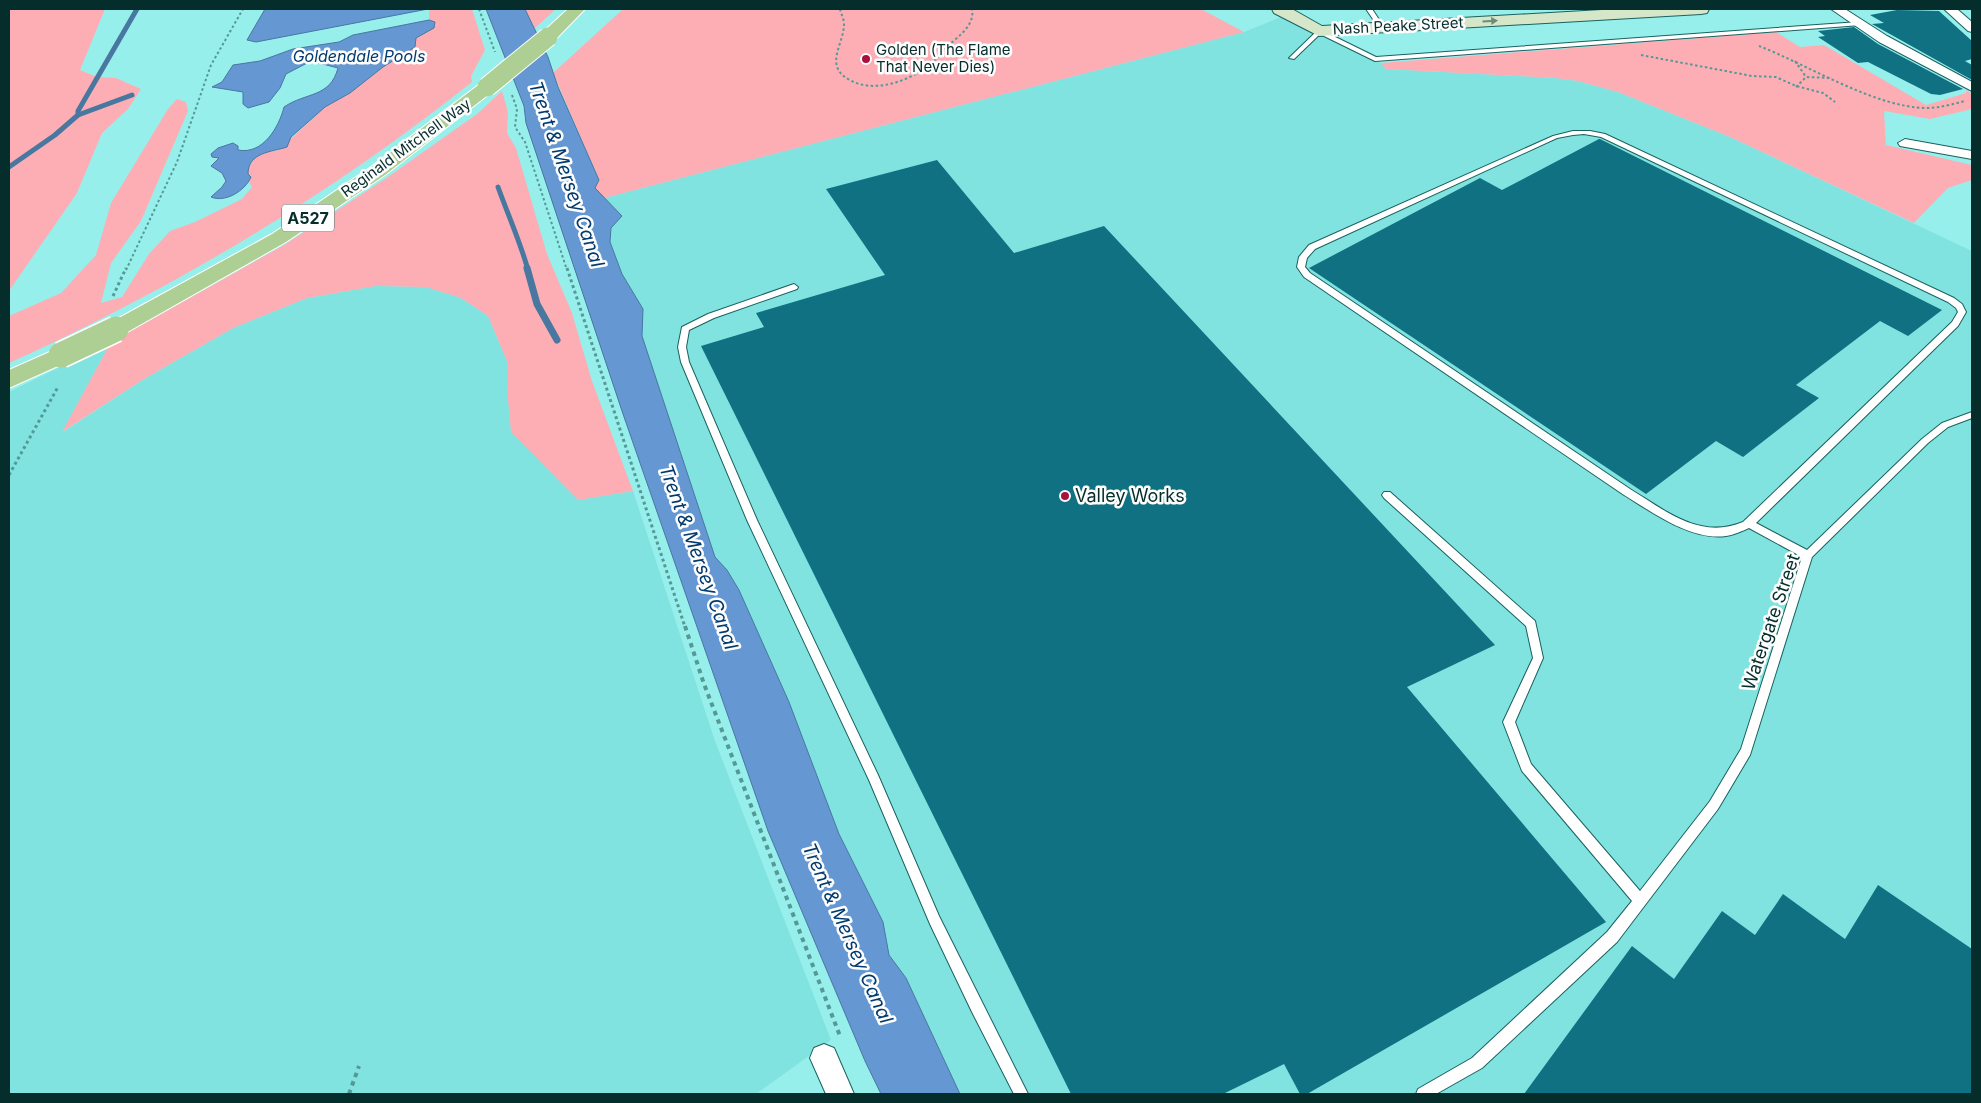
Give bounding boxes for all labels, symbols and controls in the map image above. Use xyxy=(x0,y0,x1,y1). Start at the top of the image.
street label: Nash Peake Street xyxy=(1332,13,1464,38)
one-way arrow xyxy=(1482,17,1498,25)
place label: Golden (The Flame That Never Dies) xyxy=(876,40,1011,76)
water label: Goldendale Pools xyxy=(293,46,425,66)
marker: Golden (The Flame That Never Dies) xyxy=(860,53,872,65)
water label: Trent & Mersey Canal xyxy=(524,78,609,271)
street label: Reginald Mitchell Way xyxy=(337,94,475,201)
road number: A527 xyxy=(282,204,334,232)
water label: Trent & Mersey Canal xyxy=(654,462,743,653)
place label: Valley Works xyxy=(1075,485,1185,506)
marker: Valley Works xyxy=(1059,490,1071,502)
street label: Watergate Street xyxy=(1737,551,1804,693)
water label: Trent & Mersey Canal xyxy=(797,839,898,1027)

